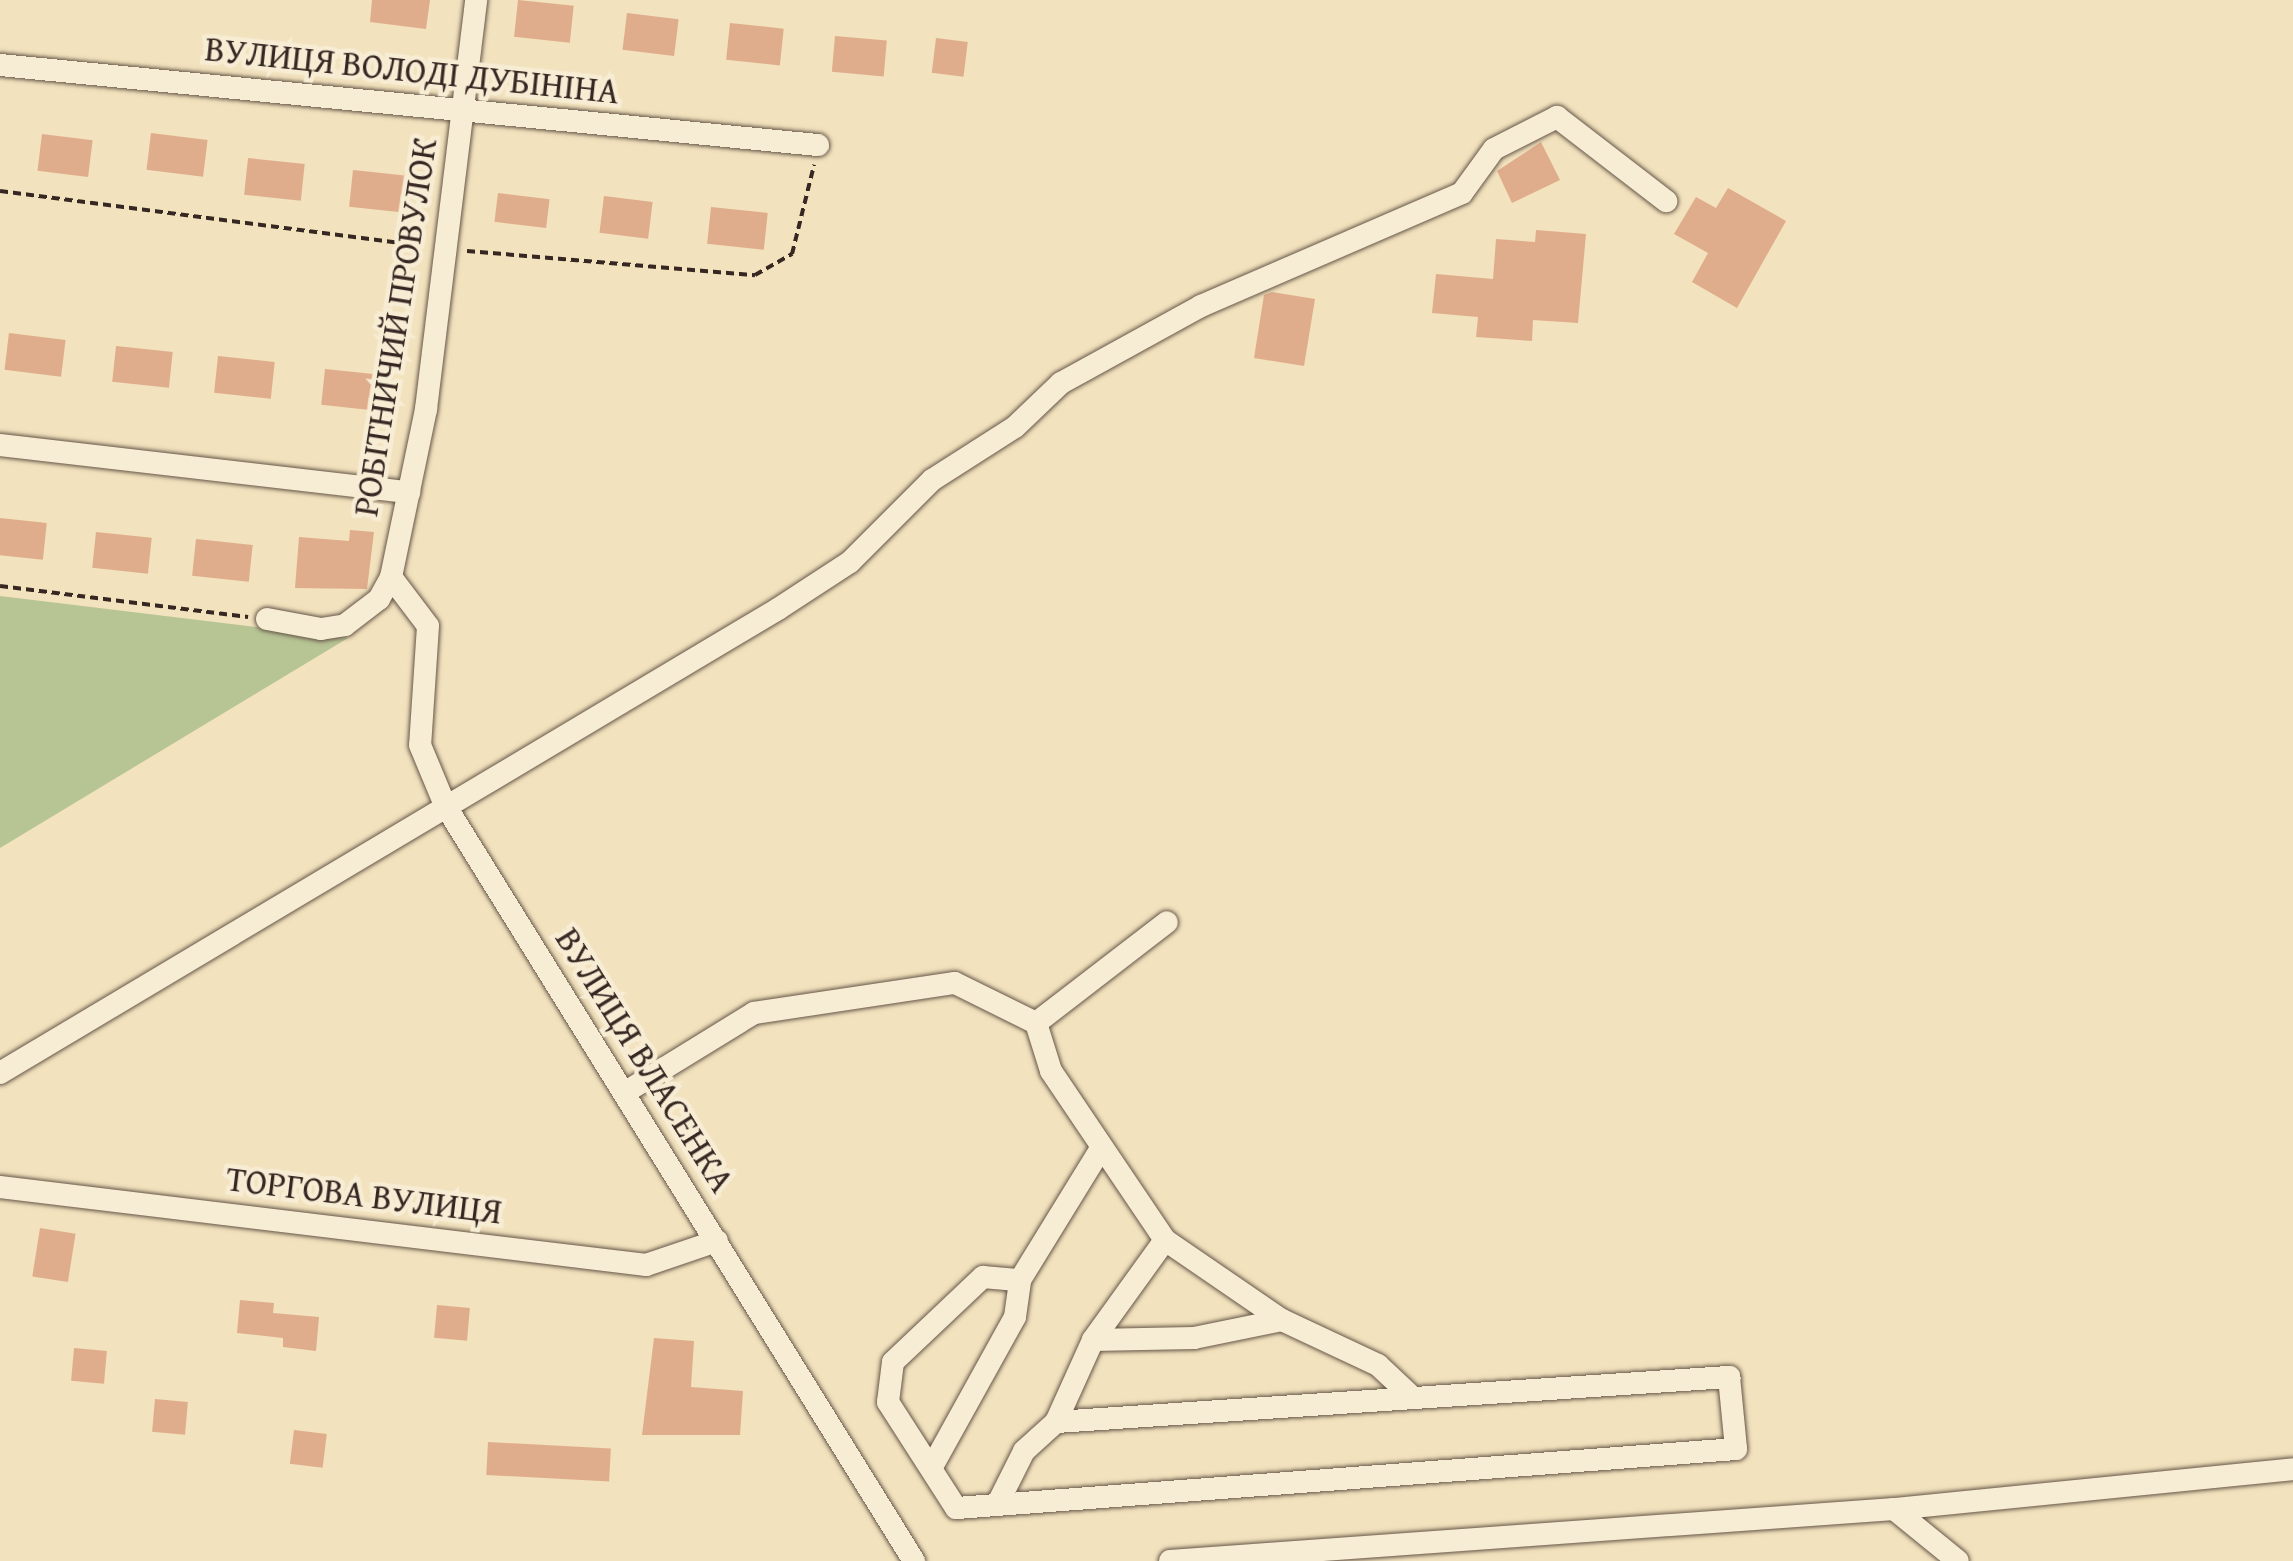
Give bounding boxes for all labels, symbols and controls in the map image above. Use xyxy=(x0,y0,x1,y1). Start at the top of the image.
street label: ВУЛИЦЯ ВОЛОДІ ДУБІНІНА xyxy=(203,27,621,113)
street label: РОБІТНИЧИЙ ПРОВУЛОК xyxy=(344,135,446,519)
street label: ВУЛИЦЯ ВЛАСЕНКА xyxy=(547,920,743,1200)
street label: ТОРГОВА ВУЛИЦЯ xyxy=(224,1157,504,1233)

